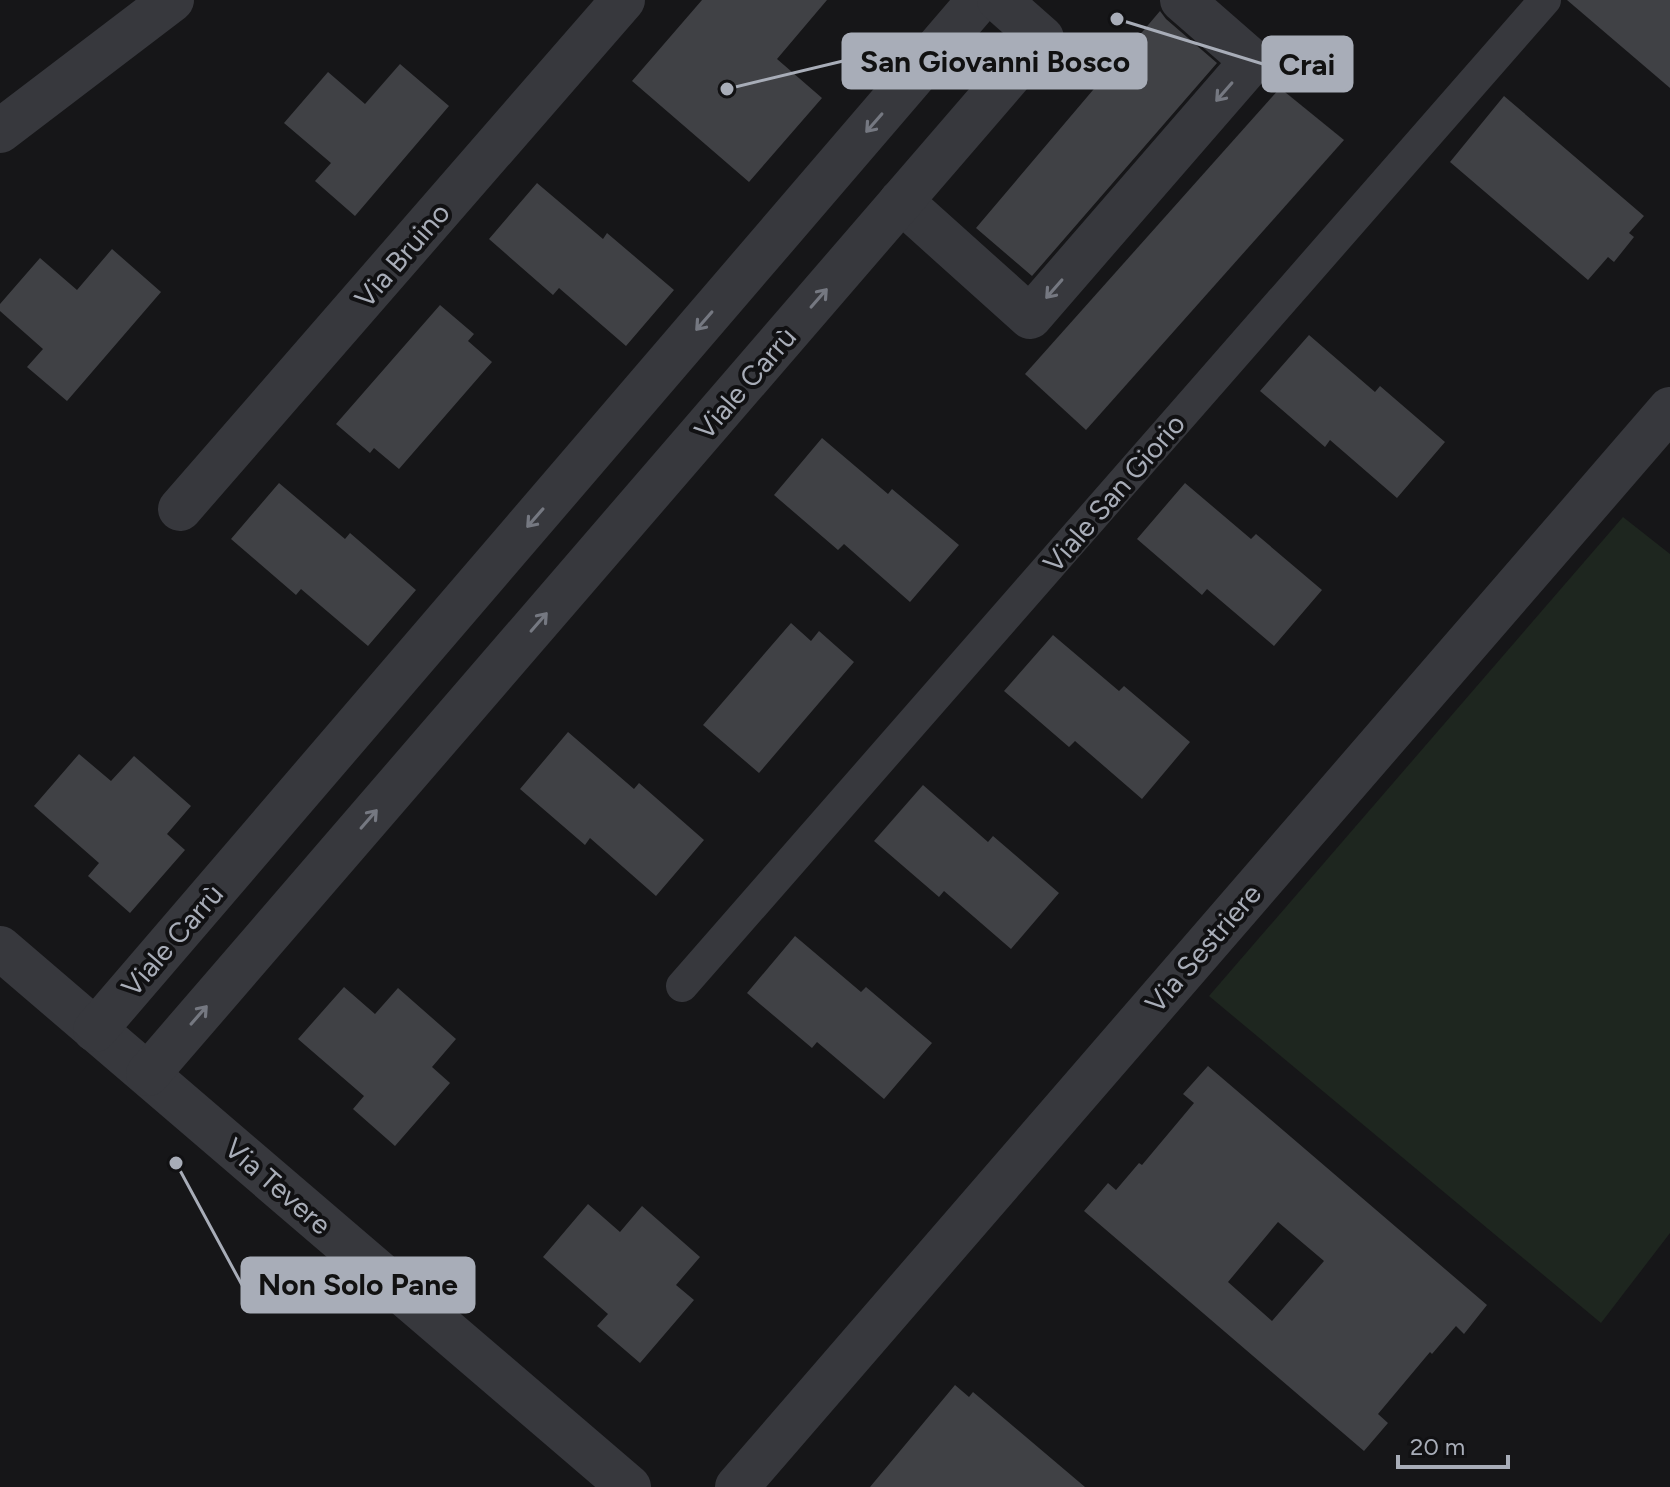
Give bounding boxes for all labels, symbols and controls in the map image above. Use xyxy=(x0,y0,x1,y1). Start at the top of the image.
callout: San Giovanni Bosco xyxy=(843,34,1146,88)
callout: Crai xyxy=(1263,37,1352,91)
text: San Giovanni Bosco xyxy=(860,43,1130,80)
text: Crai xyxy=(1279,46,1335,83)
one-way arrow xyxy=(1216,82,1234,102)
one-way arrow xyxy=(865,112,883,133)
street label: Via Bruino xyxy=(347,196,457,314)
one-way arrow xyxy=(1045,278,1063,298)
one-way arrow xyxy=(810,288,828,308)
one-way arrow xyxy=(696,310,714,330)
street label: Viale Carrù xyxy=(687,320,803,446)
street label: Viale San Giorio xyxy=(1036,407,1192,579)
one-way arrow xyxy=(526,507,544,527)
one-way arrow xyxy=(530,612,548,632)
one-way arrow xyxy=(360,809,378,829)
street label: Viale Carrù xyxy=(114,877,230,1003)
street label: Via Sestriere xyxy=(1138,877,1268,1019)
one-way arrow xyxy=(190,1006,208,1026)
street label: Via Tevere xyxy=(218,1131,338,1241)
callout: Non Solo Pane xyxy=(242,1258,474,1312)
text: Non Solo Pane xyxy=(258,1266,458,1303)
scale bar xyxy=(1398,1419,1508,1469)
text: 20 m xyxy=(1410,1432,1465,1461)

